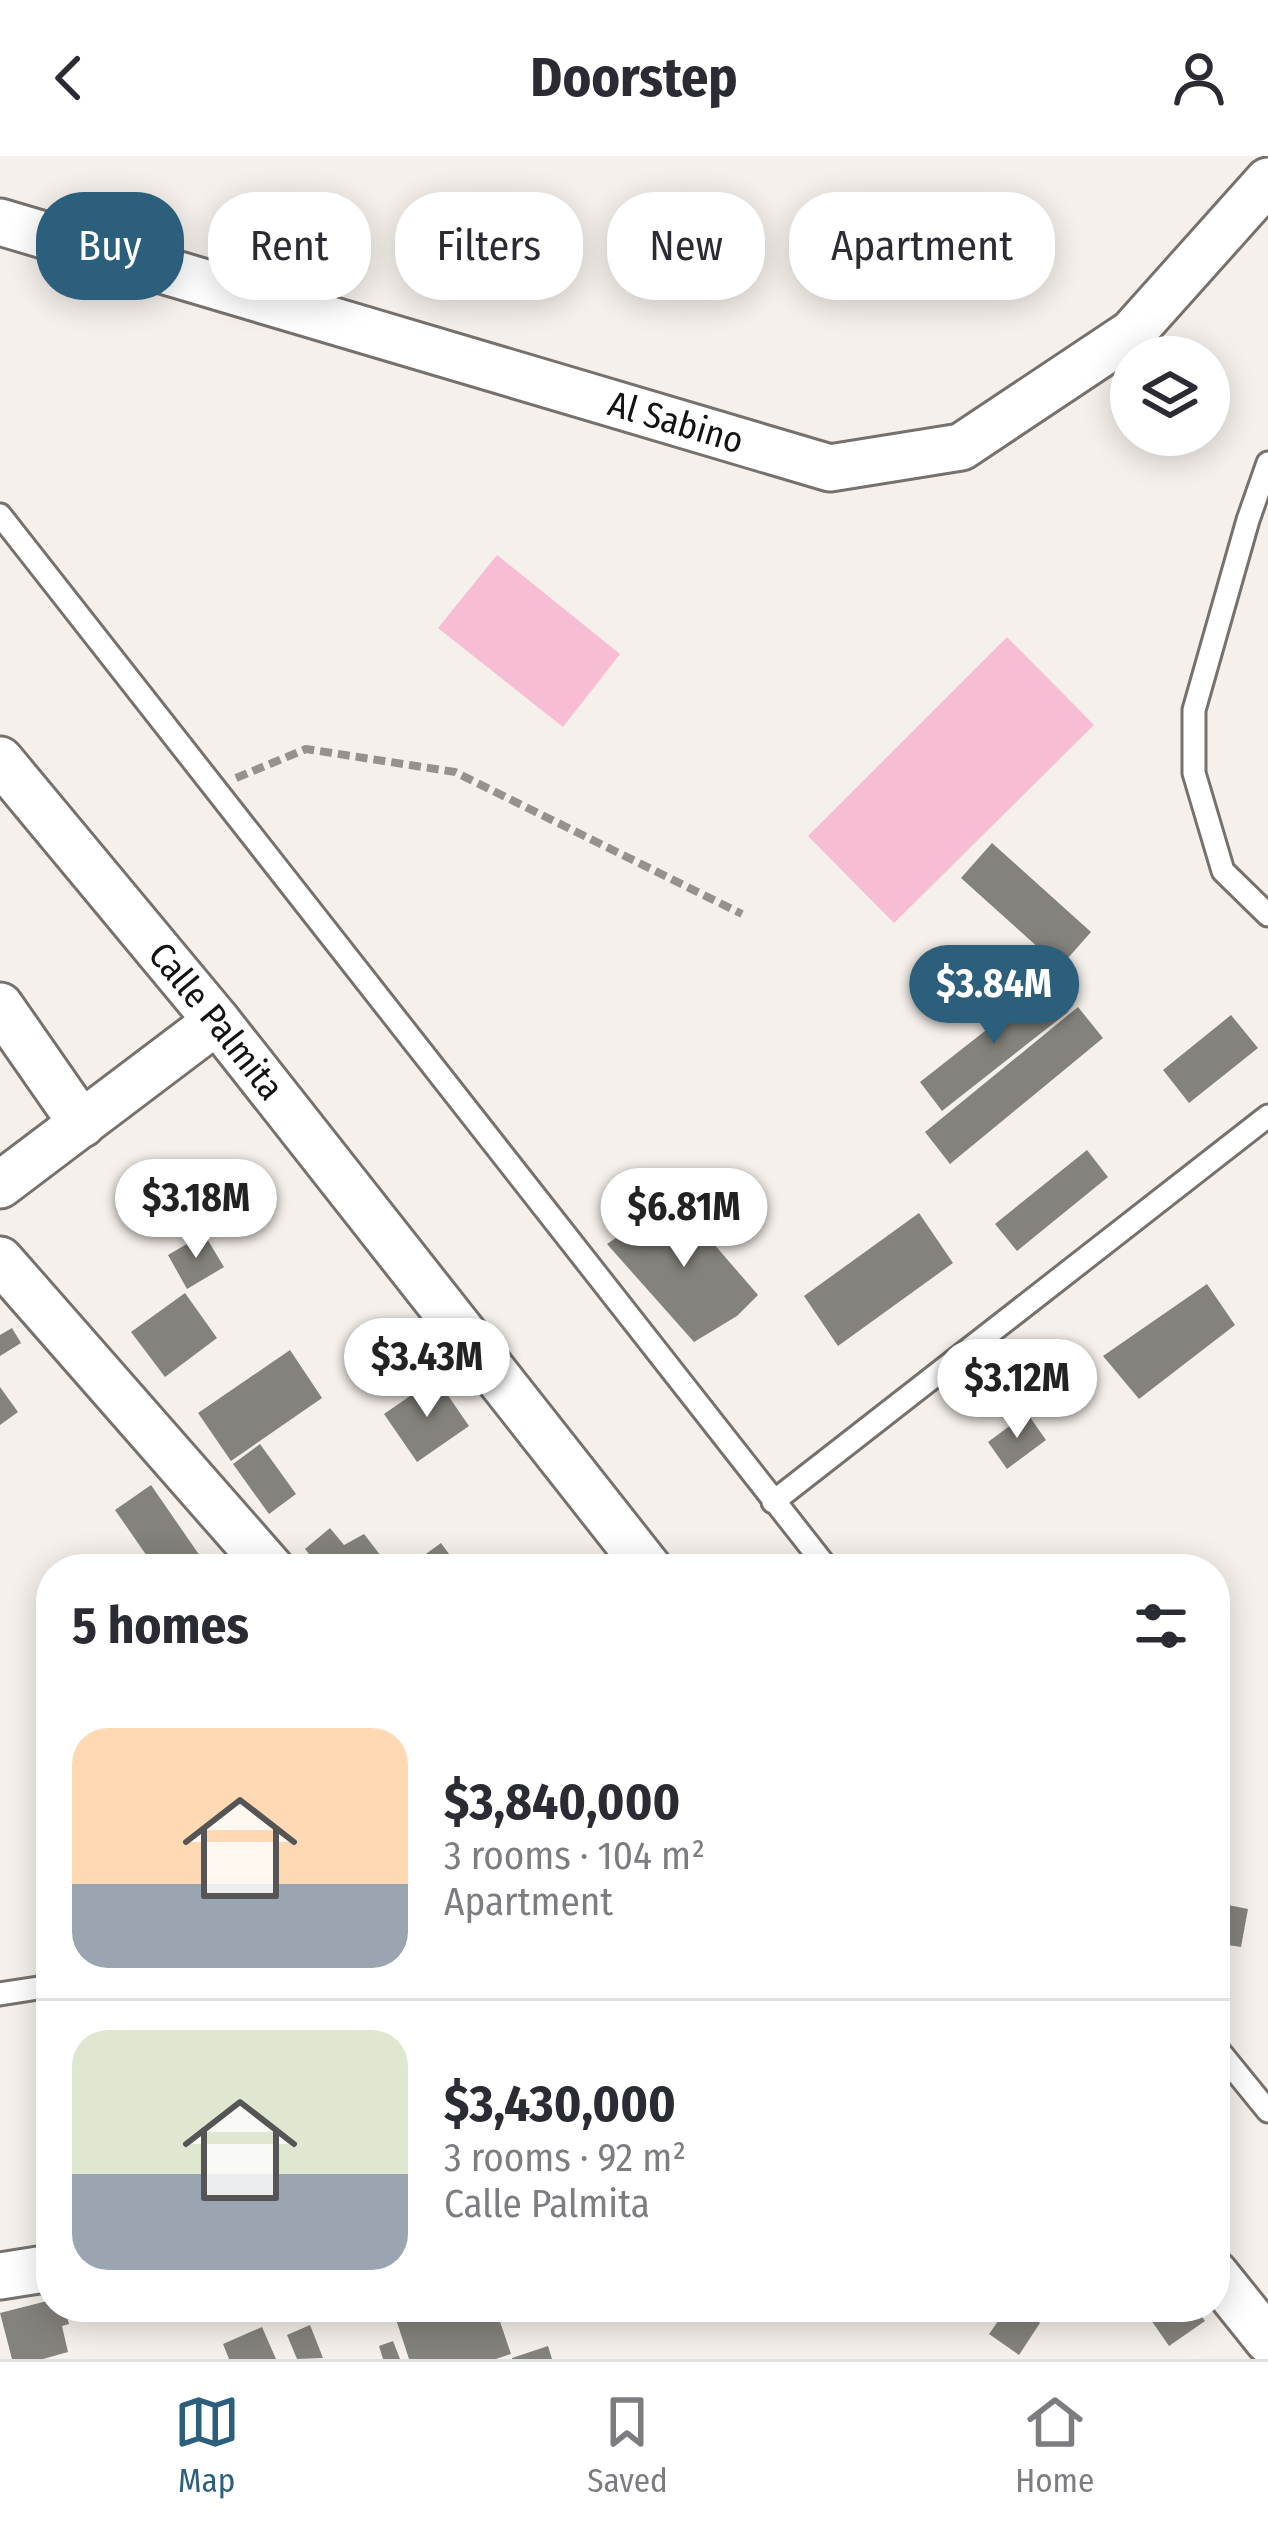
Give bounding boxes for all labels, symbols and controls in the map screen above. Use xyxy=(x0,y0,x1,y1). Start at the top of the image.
icon: back xyxy=(36,45,102,111)
icon: person xyxy=(1166,45,1232,111)
text: Doorstep xyxy=(530,46,738,110)
chip: Buy xyxy=(36,192,184,300)
chip: Rent xyxy=(208,192,371,300)
chip: Filters xyxy=(395,192,583,300)
chip: New xyxy=(607,192,765,300)
chip: Apartment xyxy=(789,192,1055,300)
map controls xyxy=(1110,336,1230,456)
button: layers xyxy=(1110,336,1230,456)
street label: Al Sabino xyxy=(603,382,749,463)
street label: Calle Palmita xyxy=(139,934,293,1109)
pin: $3.84M xyxy=(896,945,1092,1047)
text: $3.84M xyxy=(936,961,1052,1007)
pin: $3.18M xyxy=(98,1159,294,1261)
pin: $6.81M xyxy=(586,1168,782,1270)
text: $3.18M xyxy=(142,1175,250,1221)
text: $6.81M xyxy=(627,1184,741,1230)
pin: $3.43M xyxy=(329,1318,525,1420)
text: $3.43M xyxy=(371,1334,483,1380)
pin: $3.12M xyxy=(919,1339,1115,1441)
text: $3.12M xyxy=(964,1355,1070,1401)
icon: filters xyxy=(1128,1593,1194,1659)
text: 5 homes xyxy=(72,1595,249,1657)
text: $3,840,000 xyxy=(444,1771,680,1833)
icon: home xyxy=(168,1776,312,1920)
text: 3 rooms · 104 m² xyxy=(444,1833,705,1879)
text: Apartment xyxy=(444,1879,613,1925)
text: $3,430,000 xyxy=(444,2073,676,2135)
icon: home xyxy=(168,2078,312,2222)
text: 3 rooms · 92 m² xyxy=(444,2135,686,2181)
text: Calle Palmita xyxy=(444,2181,650,2227)
tab: Map xyxy=(174,2389,240,2501)
tab: Saved xyxy=(587,2389,668,2501)
tab: Home xyxy=(1015,2389,1094,2501)

